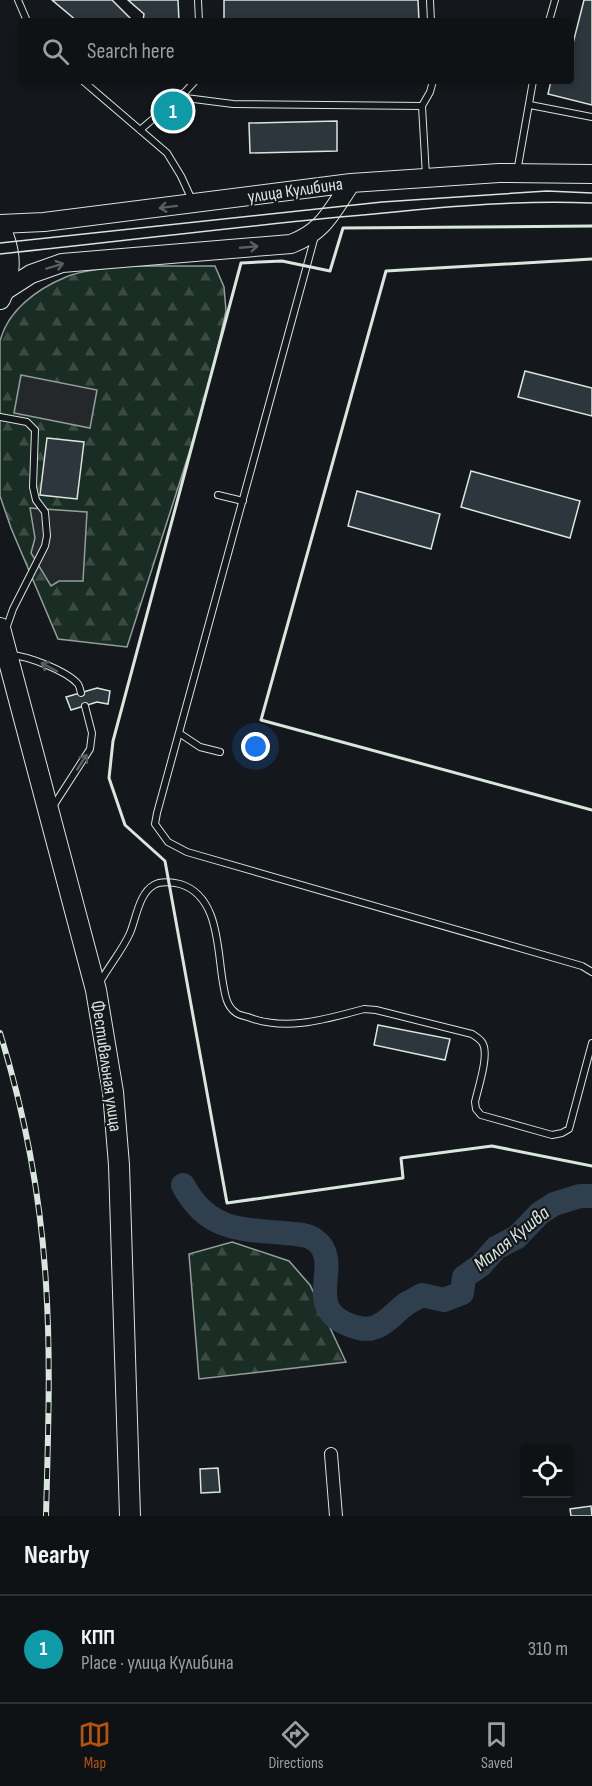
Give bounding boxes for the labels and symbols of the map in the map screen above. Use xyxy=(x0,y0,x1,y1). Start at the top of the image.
pin: 1 xyxy=(154,88,192,134)
street label: улица Кулибина xyxy=(246,173,344,208)
one-way arrow xyxy=(159,201,179,212)
one-way arrow xyxy=(238,241,258,252)
one-way arrow xyxy=(45,260,64,271)
one-way arrow xyxy=(40,660,58,672)
your location xyxy=(241,732,270,761)
one-way arrow xyxy=(76,754,88,770)
street label: Фестивальная улица xyxy=(87,999,126,1133)
water label: Малая Кушва xyxy=(469,1201,554,1277)

